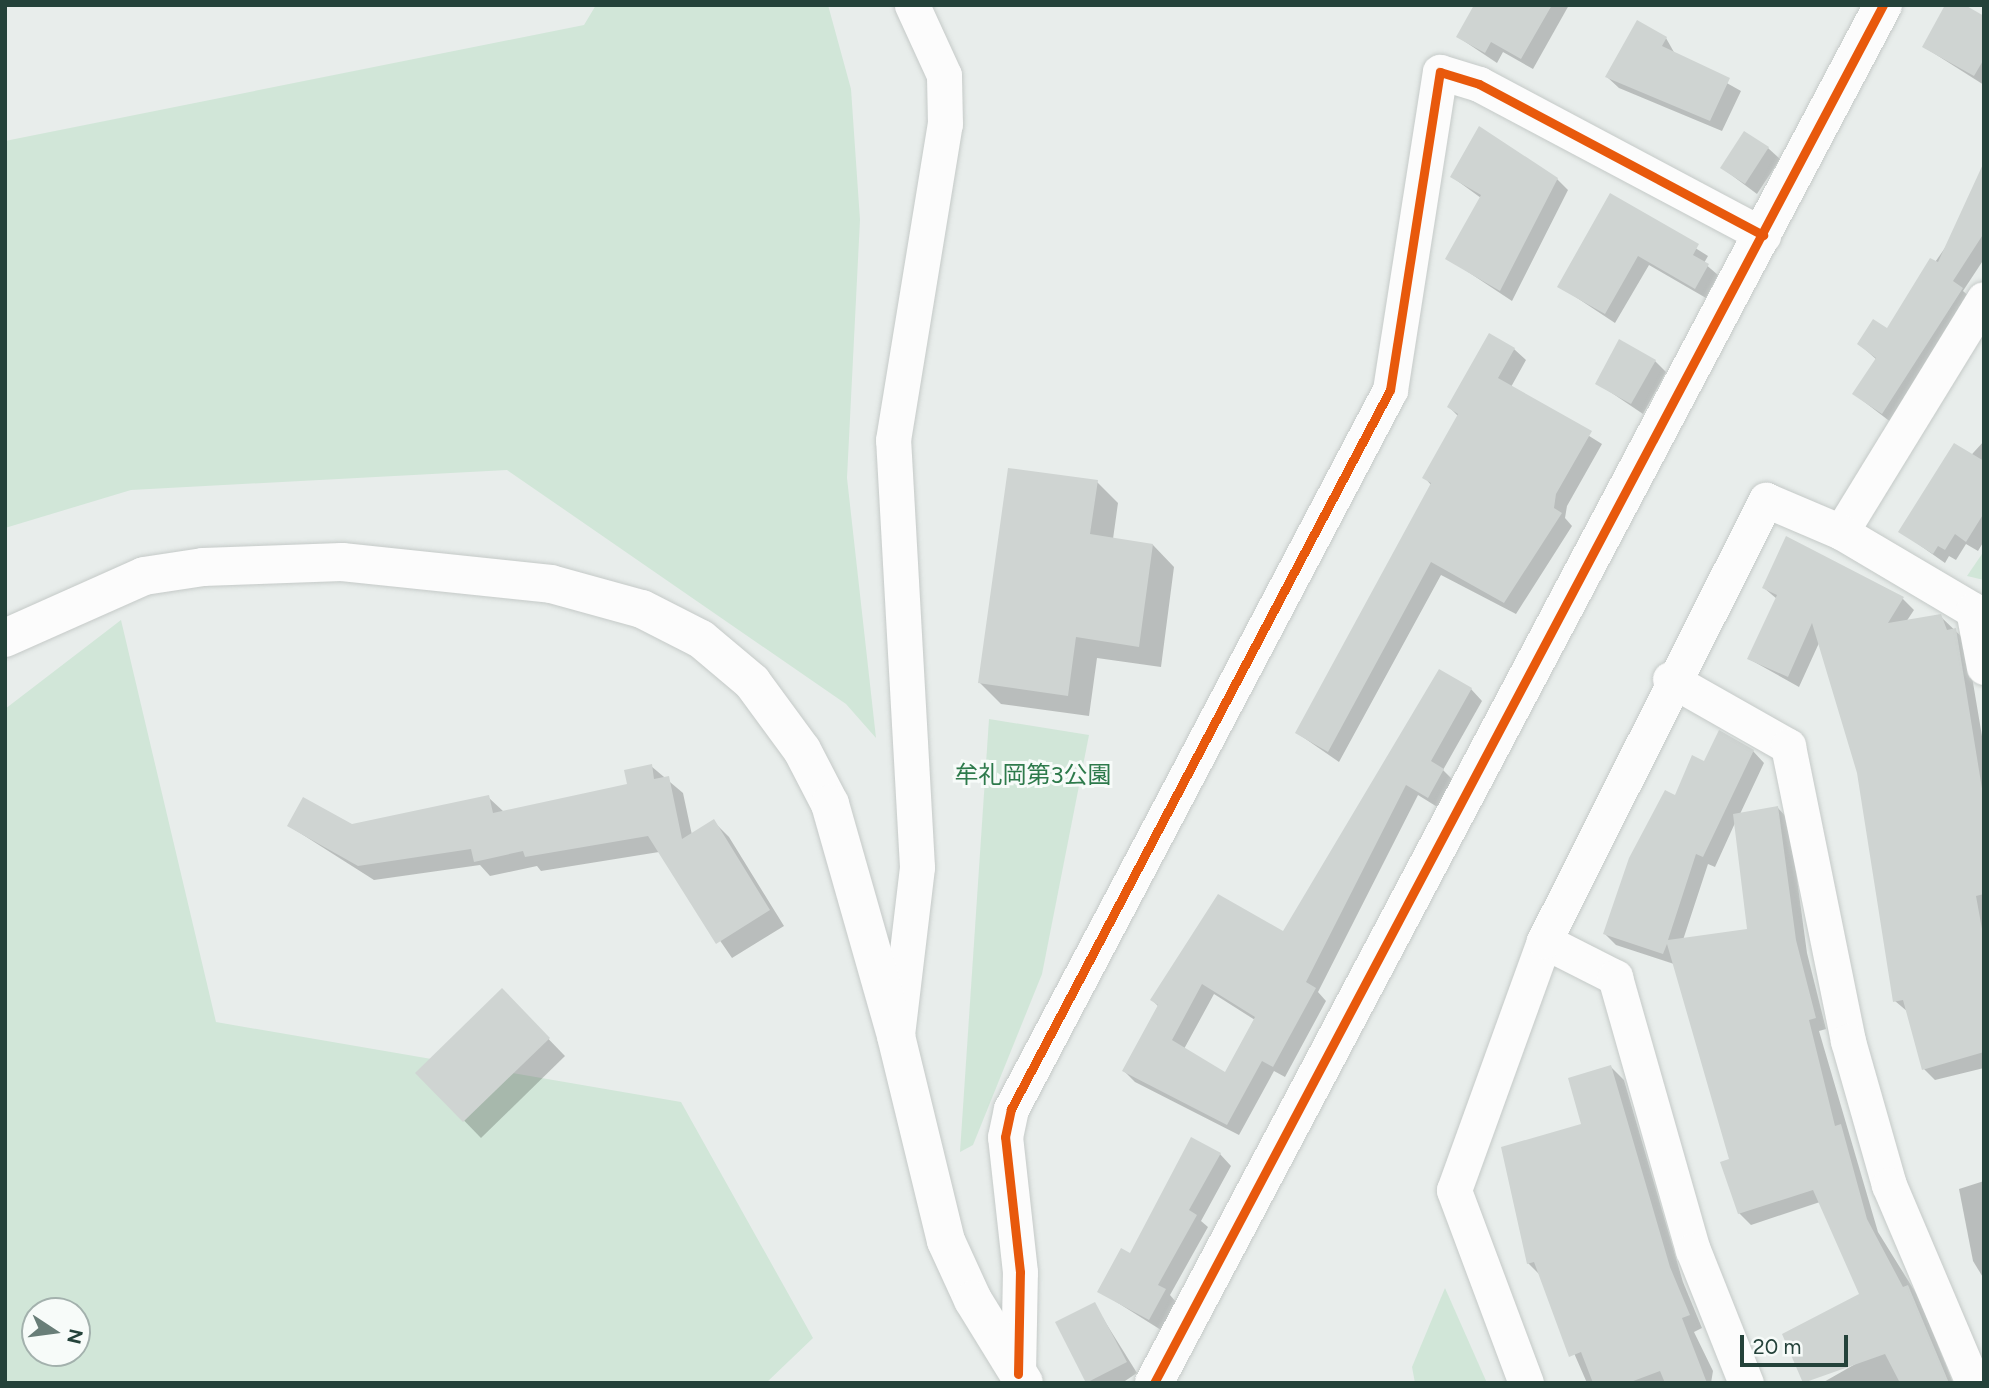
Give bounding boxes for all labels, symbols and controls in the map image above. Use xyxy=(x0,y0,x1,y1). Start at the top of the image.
park label: 牟礼岡第3公園 xyxy=(954,761,1112,789)
north arrow xyxy=(21,1297,91,1367)
scale bar xyxy=(1744,1322,1853,1366)
text: N xyxy=(62,1327,88,1346)
text: 20 m xyxy=(1753,1334,1801,1359)

